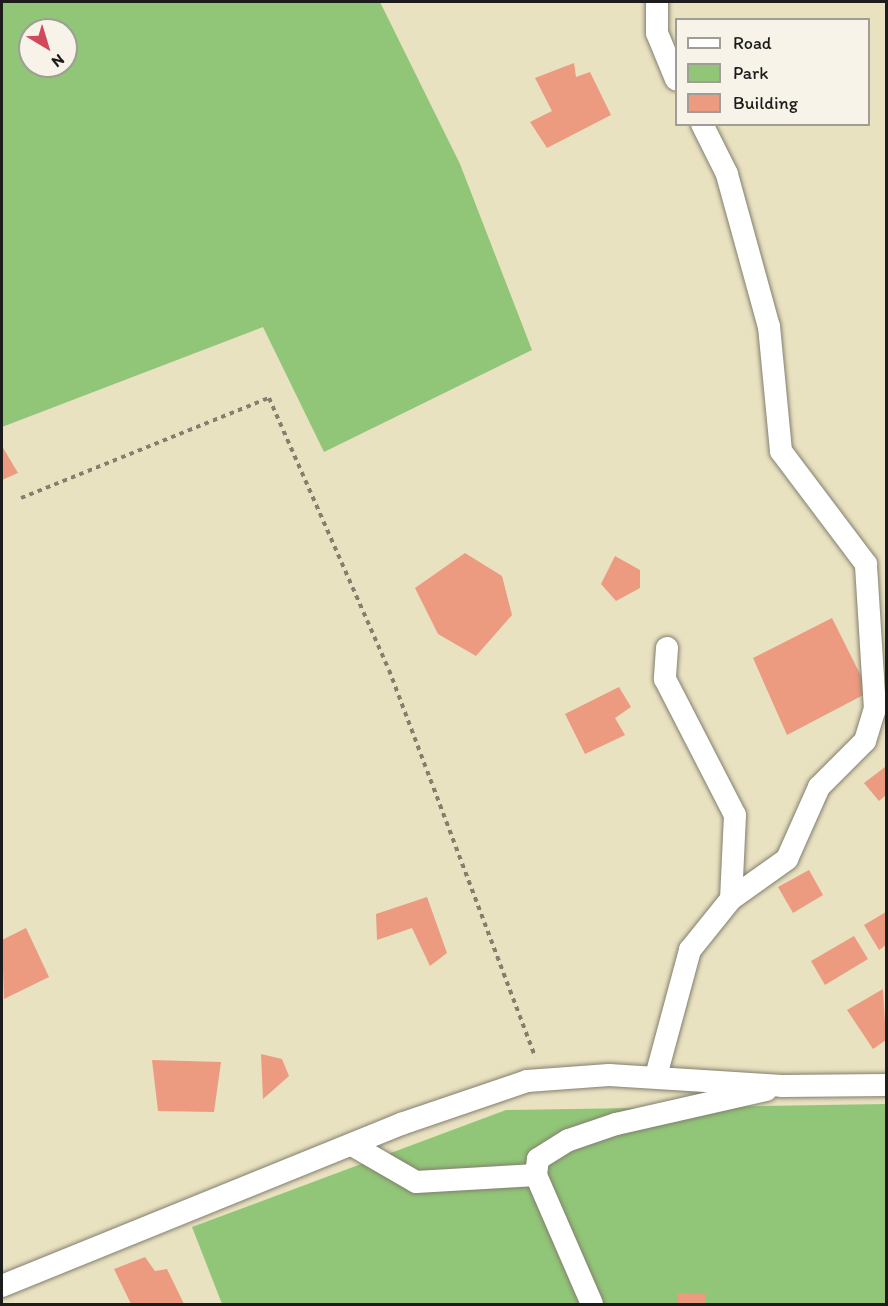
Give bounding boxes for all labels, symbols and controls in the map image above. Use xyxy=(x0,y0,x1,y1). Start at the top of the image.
north arrow xyxy=(18,18,78,78)
legend xyxy=(675,18,870,126)
text: Road xyxy=(733,32,772,54)
text: N xyxy=(48,50,68,72)
text: Park xyxy=(733,62,768,84)
text: Building xyxy=(733,92,798,114)

